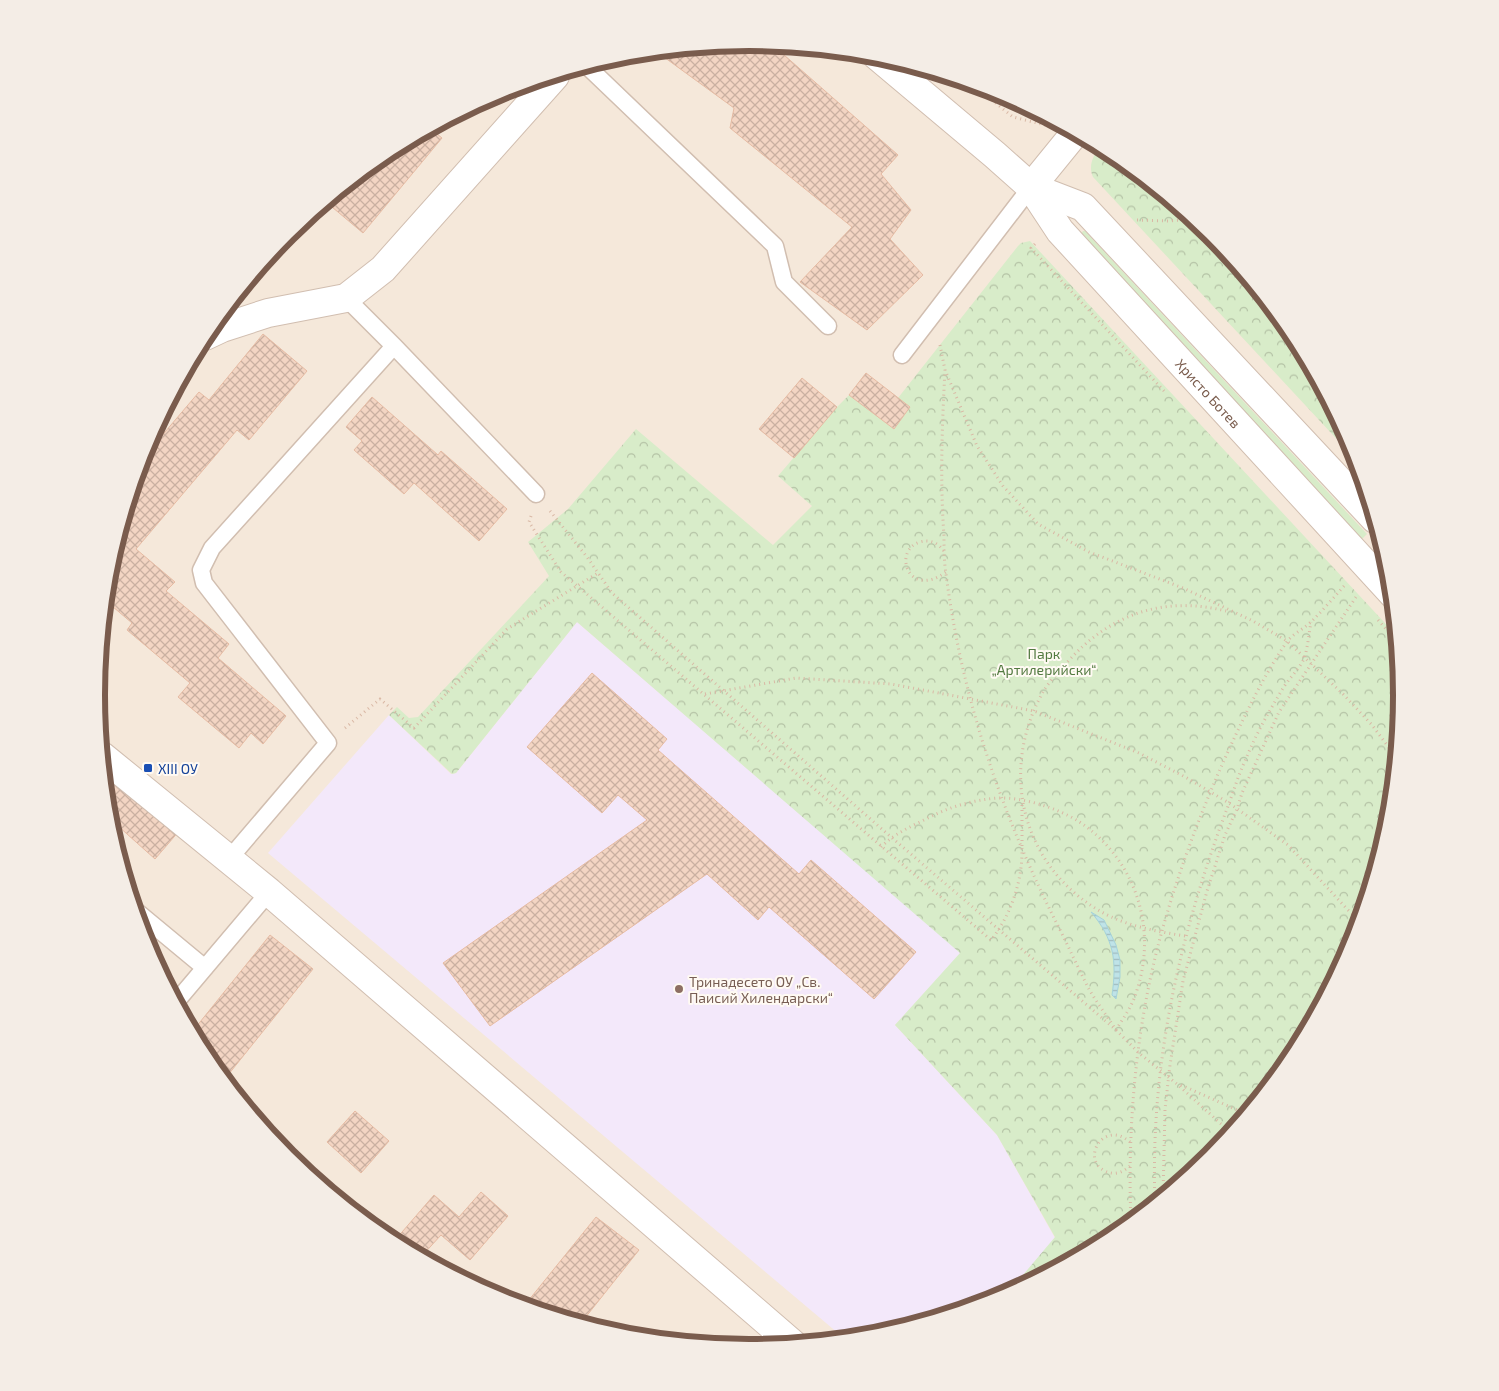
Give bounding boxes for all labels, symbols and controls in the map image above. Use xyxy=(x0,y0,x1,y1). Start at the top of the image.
street label: Христо Ботев xyxy=(1172,355,1245,431)
park label: Парк „Артилерийски“ xyxy=(991,645,1097,678)
place label: XIII ОУ xyxy=(158,760,198,777)
marker: XIII ОУ xyxy=(142,762,154,774)
place label: Тринадесето ОУ „Св. Паисий Хилендарски“ xyxy=(689,973,833,1006)
marker: Тринадесето ОУ „Св. Паисий Хилендарски“ xyxy=(673,983,685,995)

